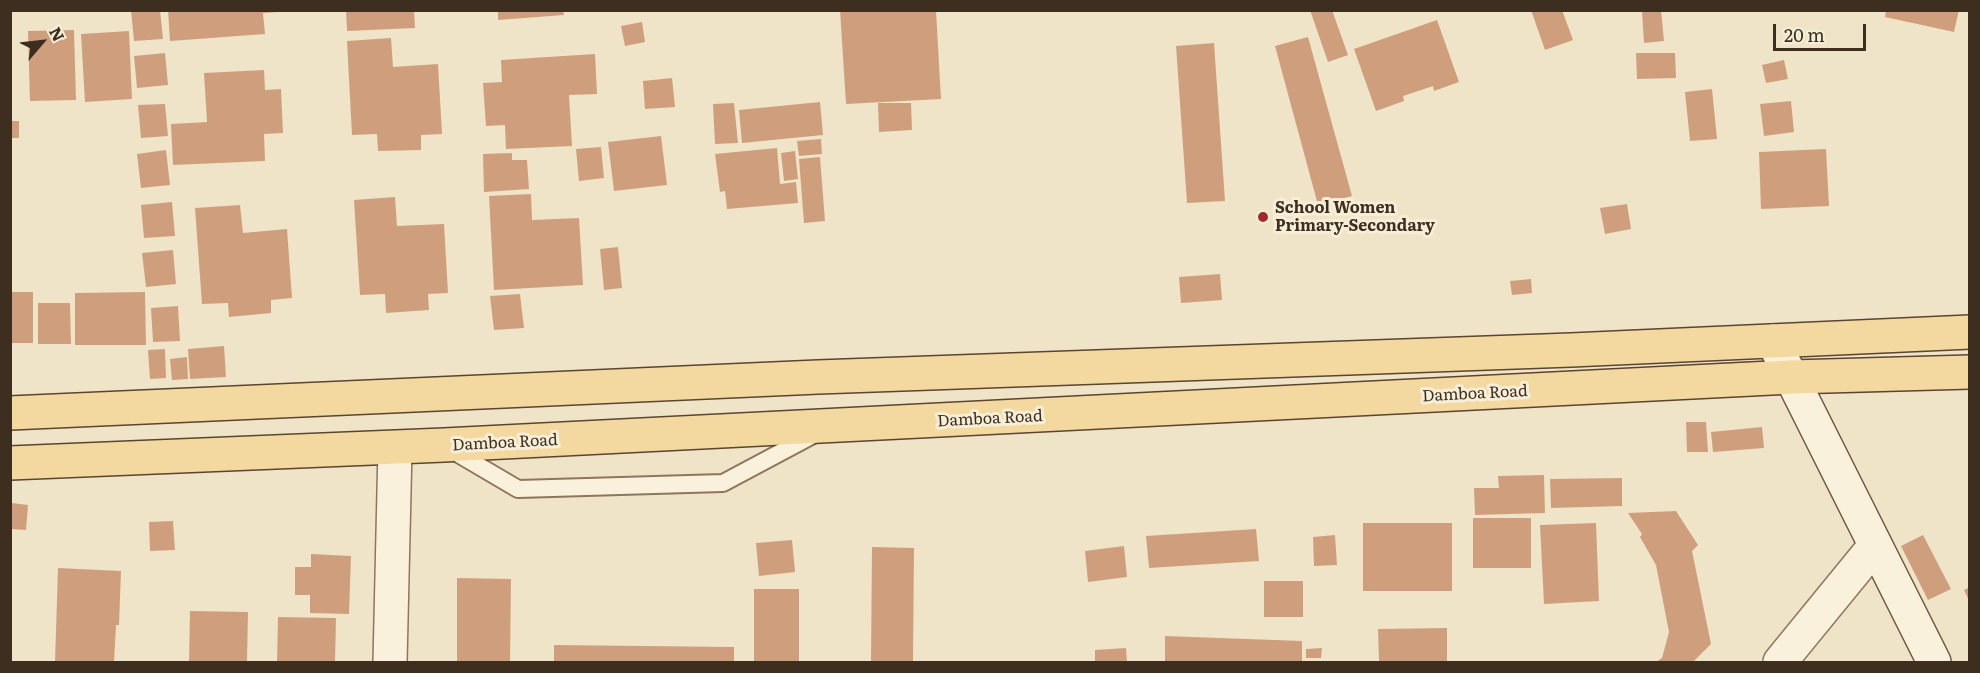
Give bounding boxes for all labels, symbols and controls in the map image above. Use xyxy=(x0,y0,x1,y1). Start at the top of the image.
north arrow xyxy=(12,12,72,72)
scale bar xyxy=(1776,12,1869,50)
text: 20 m xyxy=(1784,21,1825,48)
text: N xyxy=(44,22,72,45)
place label: School Women Primary-Secondary xyxy=(1275,198,1435,236)
marker: School Women Primary-Secondary xyxy=(1256,210,1270,224)
street label: Damboa Road xyxy=(1422,382,1528,406)
street label: Damboa Road xyxy=(937,407,1043,431)
street label: Damboa Road xyxy=(452,431,558,455)

